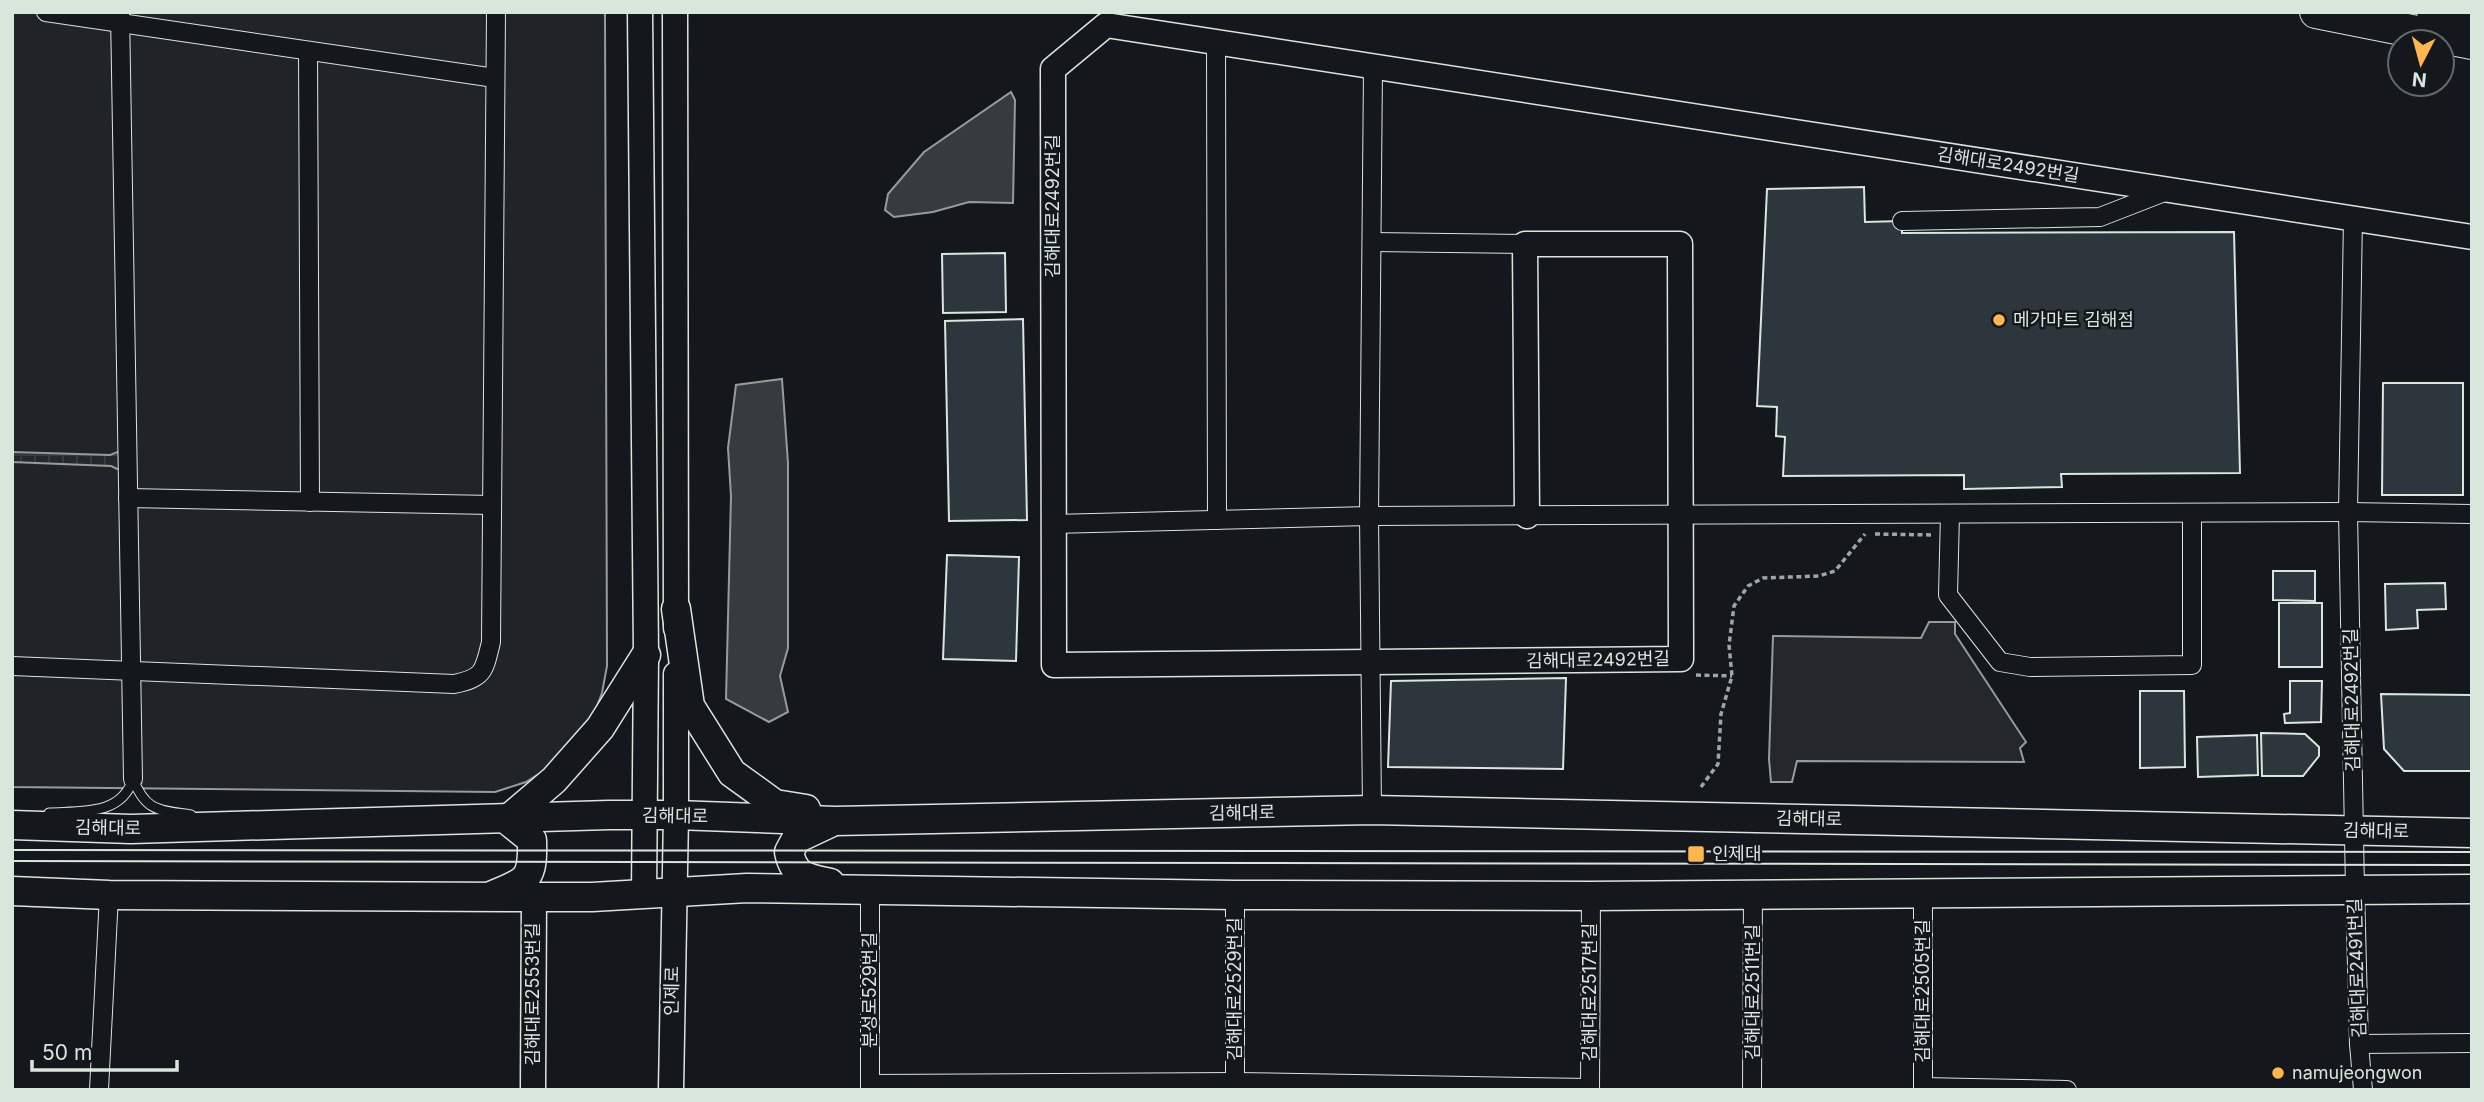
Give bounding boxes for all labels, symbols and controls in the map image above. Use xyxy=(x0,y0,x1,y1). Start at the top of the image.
north arrow xyxy=(2386,28,2456,98)
text: N xyxy=(2411,67,2428,92)
street label: 김해대로2492번길 xyxy=(1042,134,1063,278)
street label: 김해대로2492번길 xyxy=(1935,143,2081,186)
place label: 메가마트 김해점 xyxy=(2013,309,2134,330)
marker: 메가마트 김해점 xyxy=(1991,312,2007,328)
street label: 김해대로2492번길 xyxy=(2340,628,2363,772)
street label: 김해대로2492번길 xyxy=(1526,648,1670,671)
street label: 김해대로 xyxy=(1209,801,1275,824)
street label: 김해대로 xyxy=(642,804,708,827)
street label: 김해대로 xyxy=(1776,807,1842,830)
street label: 김해대로 xyxy=(75,816,141,839)
street label: 김해대로 xyxy=(2343,819,2409,842)
place label: 인제대 xyxy=(1712,843,1762,864)
marker: 인제대 xyxy=(1686,844,1706,864)
street label: 김해대로2491번길 xyxy=(2344,898,2369,1038)
street label: 김해대로2529번길 xyxy=(1224,917,1245,1061)
street label: 김해대로2505번길 xyxy=(1912,919,1933,1063)
street label: 김해대로2553번길 xyxy=(522,922,543,1066)
street label: 김해대로2517번길 xyxy=(1579,923,1600,1061)
street label: 김해대로2511번길 xyxy=(1742,924,1763,1060)
street label: 분성로529번길 xyxy=(859,932,880,1048)
street label: 인제로 xyxy=(661,966,682,1016)
scale bar xyxy=(32,1028,177,1072)
text: 50 m xyxy=(42,1040,92,1065)
place label: namujeongwon xyxy=(2292,1062,2422,1083)
marker: namujeongwon xyxy=(2270,1065,2286,1081)

